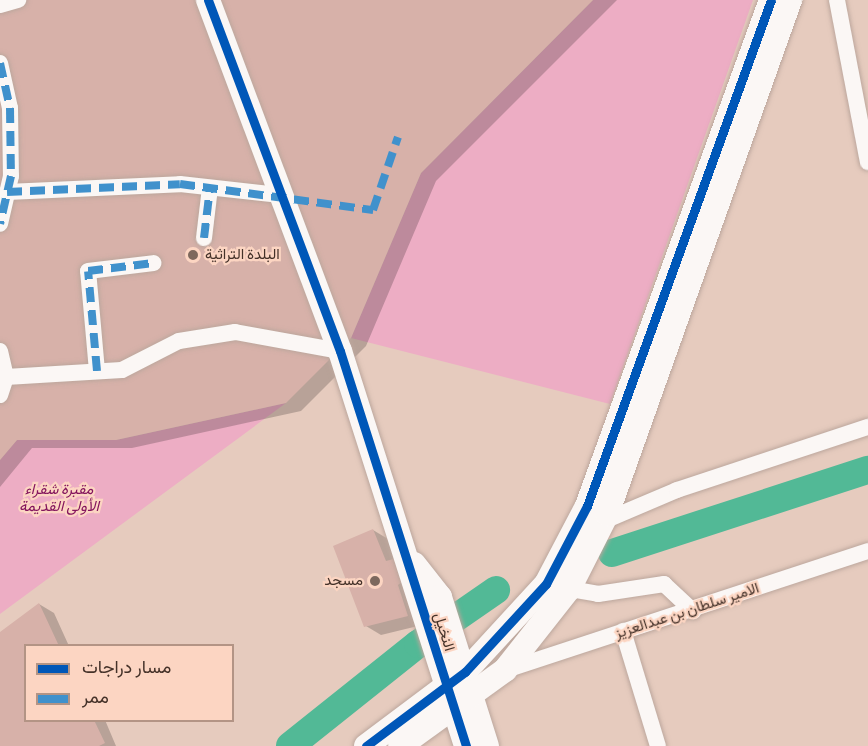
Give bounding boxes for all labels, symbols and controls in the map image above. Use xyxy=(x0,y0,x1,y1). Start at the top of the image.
place label: البلدة التراثية xyxy=(205,246,280,264)
marker: البلدة التراثية xyxy=(186,248,200,262)
park label: مقبرة شقراء الأولى القديمة xyxy=(19,480,99,515)
place label: مسجد xyxy=(324,572,363,590)
marker: مسجد xyxy=(368,574,382,588)
street label: الامير سلطان بن عبدالعزيز xyxy=(613,579,761,643)
street label: النخيل xyxy=(430,611,458,653)
legend xyxy=(24,644,234,722)
text: مسار دراجات xyxy=(82,657,171,677)
text: ممر xyxy=(82,687,109,707)

